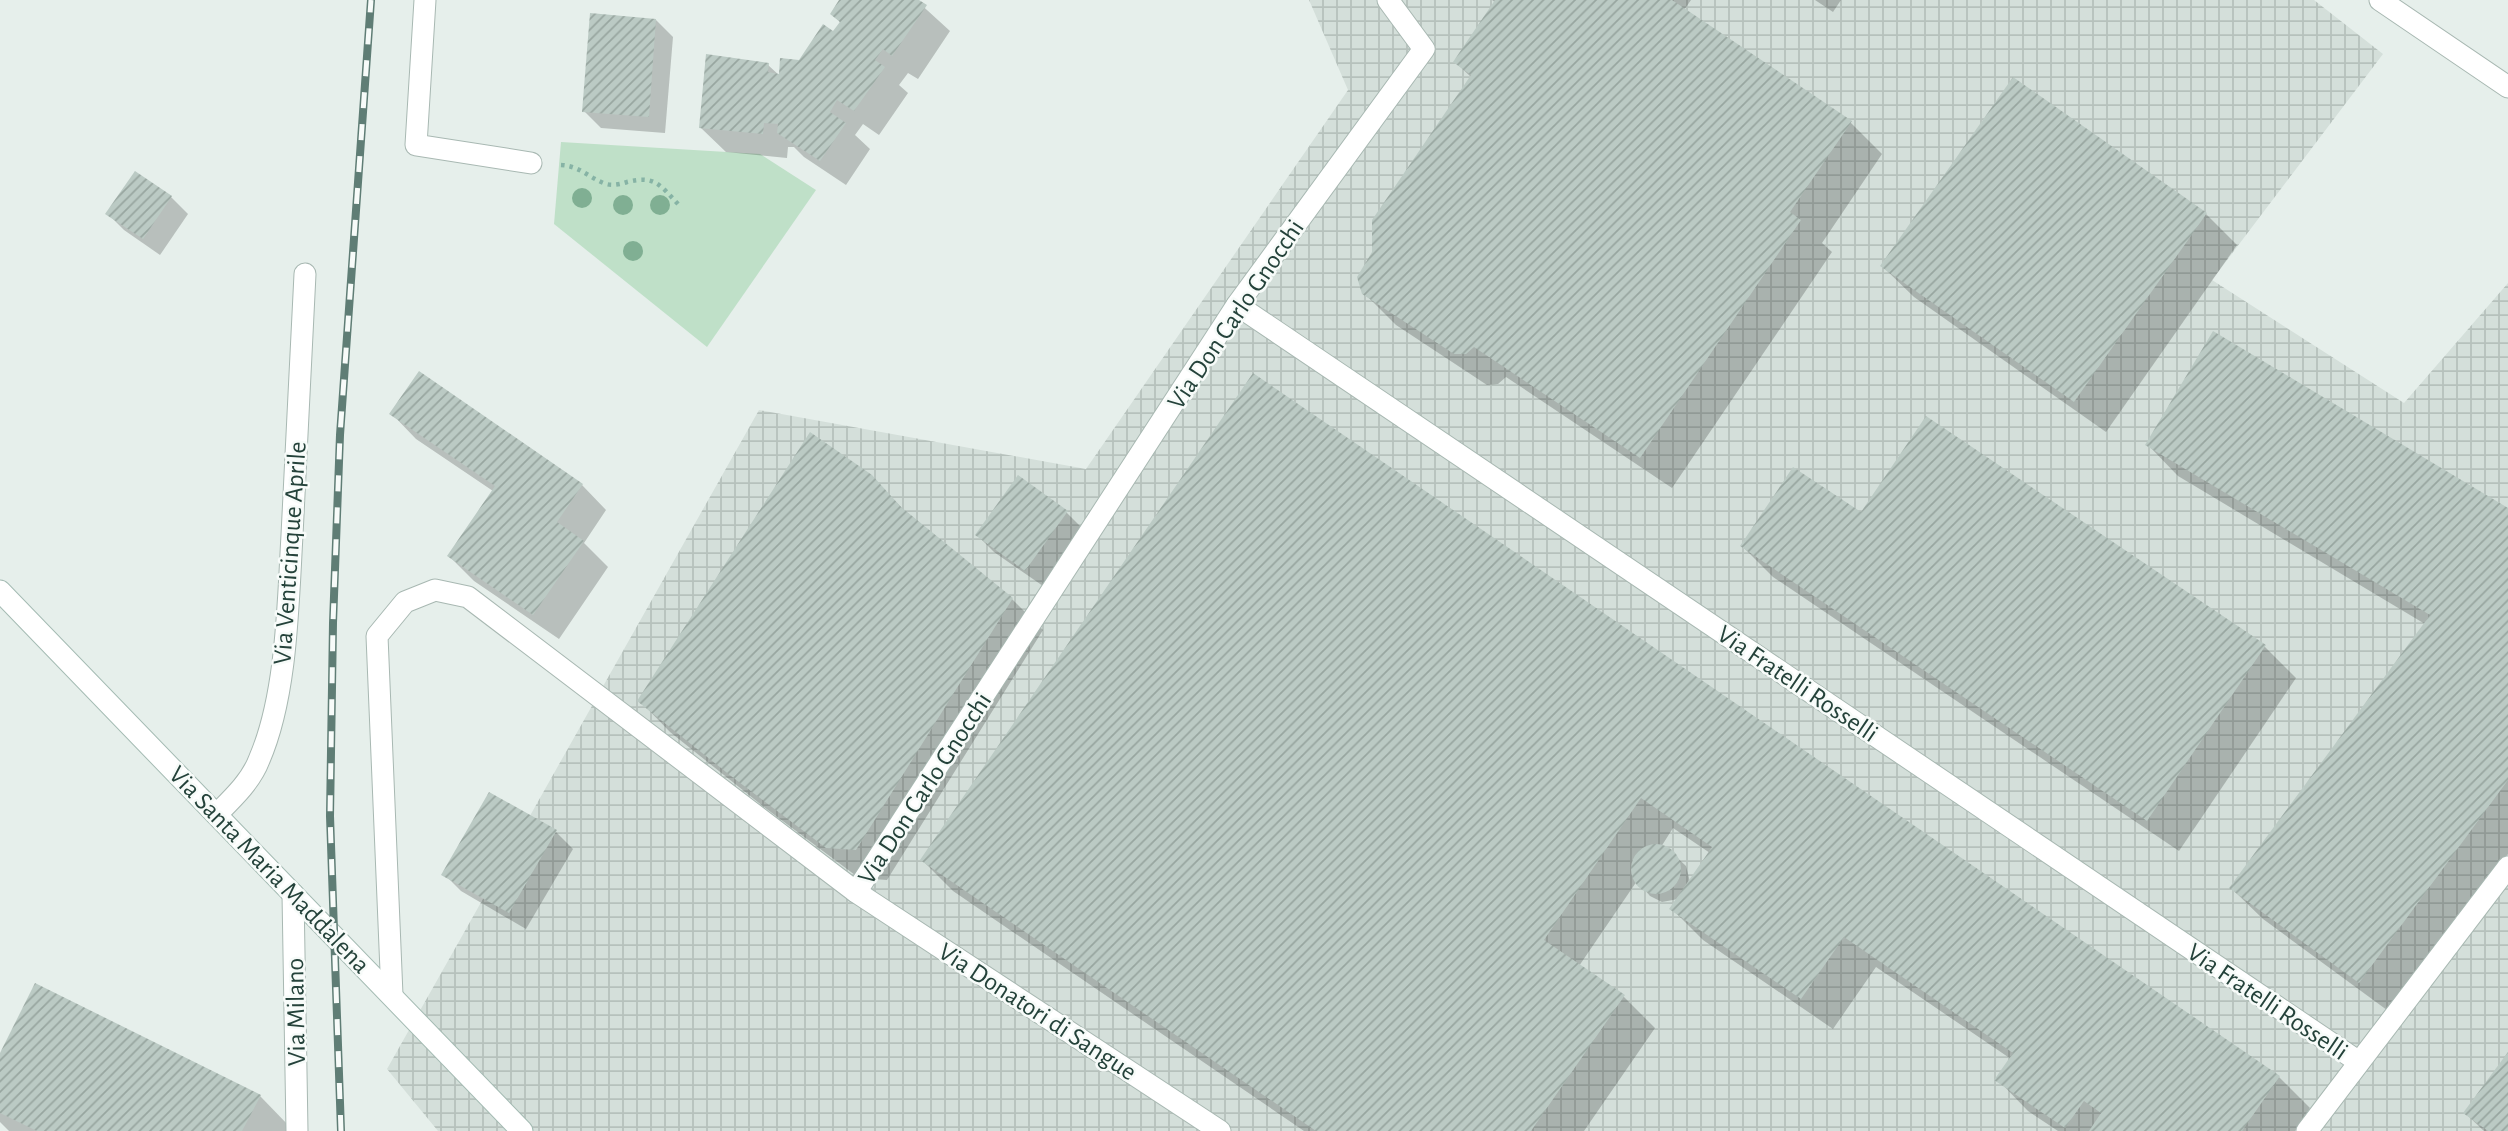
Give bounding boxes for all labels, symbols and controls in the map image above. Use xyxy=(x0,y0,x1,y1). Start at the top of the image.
street label: Via Don Carlo Gnocchi xyxy=(1163,215,1309,414)
street label: Via Venticinque Aprile xyxy=(269,441,311,666)
street label: Via Fratelli Rosselli xyxy=(1712,621,1883,747)
street label: Via Don Carlo Gnocchi xyxy=(853,688,996,889)
street label: Via Santa Maria Maddalena xyxy=(164,761,375,978)
street label: Via Donatori di Sangue xyxy=(934,938,1141,1085)
street label: Via Fratelli Rosselli xyxy=(2182,939,2353,1065)
street label: Via Milano xyxy=(282,958,310,1066)

